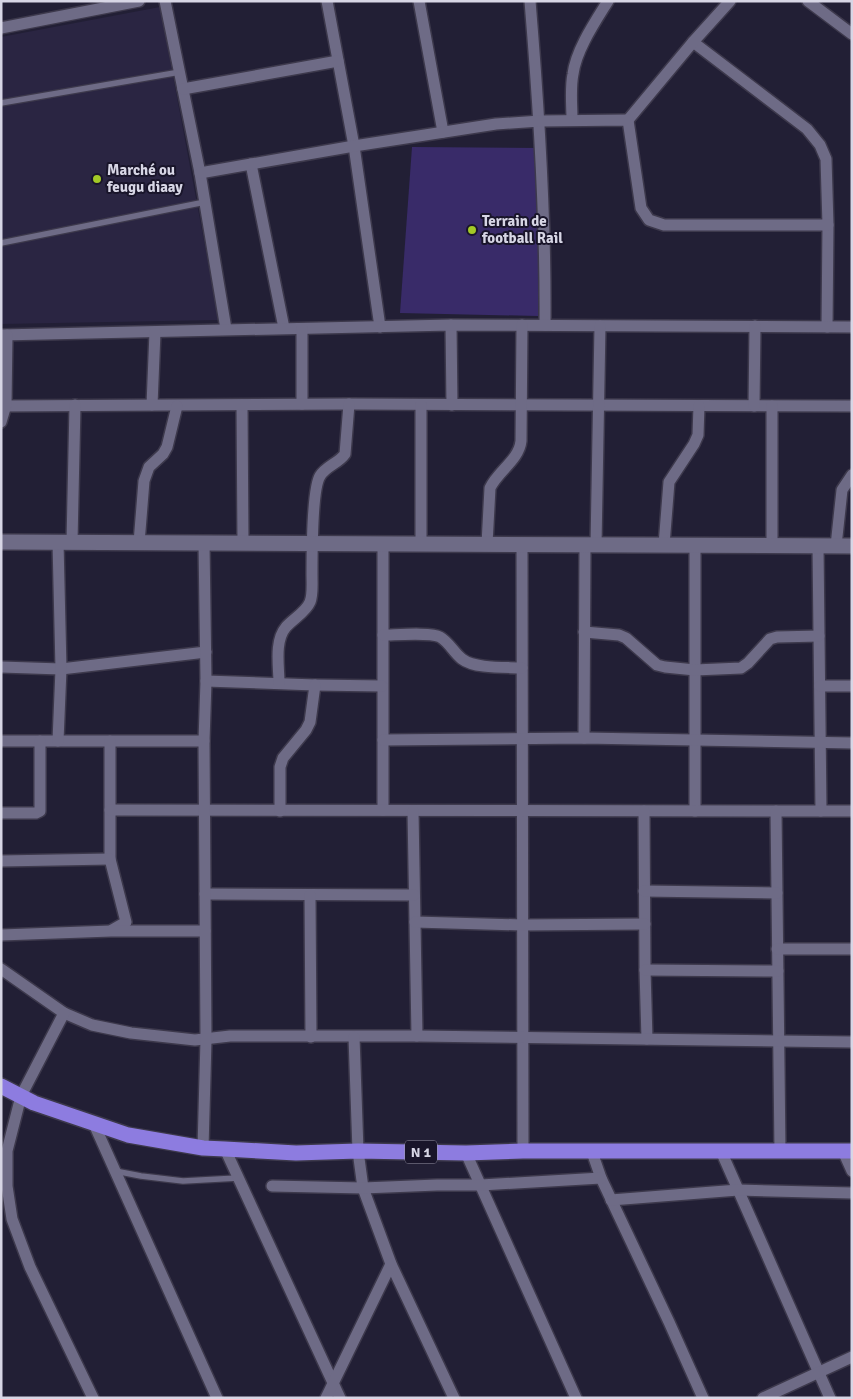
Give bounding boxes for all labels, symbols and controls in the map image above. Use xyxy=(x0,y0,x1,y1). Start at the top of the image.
place label: Marché ou feugu diaay xyxy=(106,161,183,196)
marker: Marché ou feugu diaay xyxy=(91,173,103,185)
place label: Terrain de football Rail xyxy=(481,212,563,247)
marker: Terrain de football Rail xyxy=(466,224,478,236)
road number: N 1 xyxy=(405,1140,437,1164)

